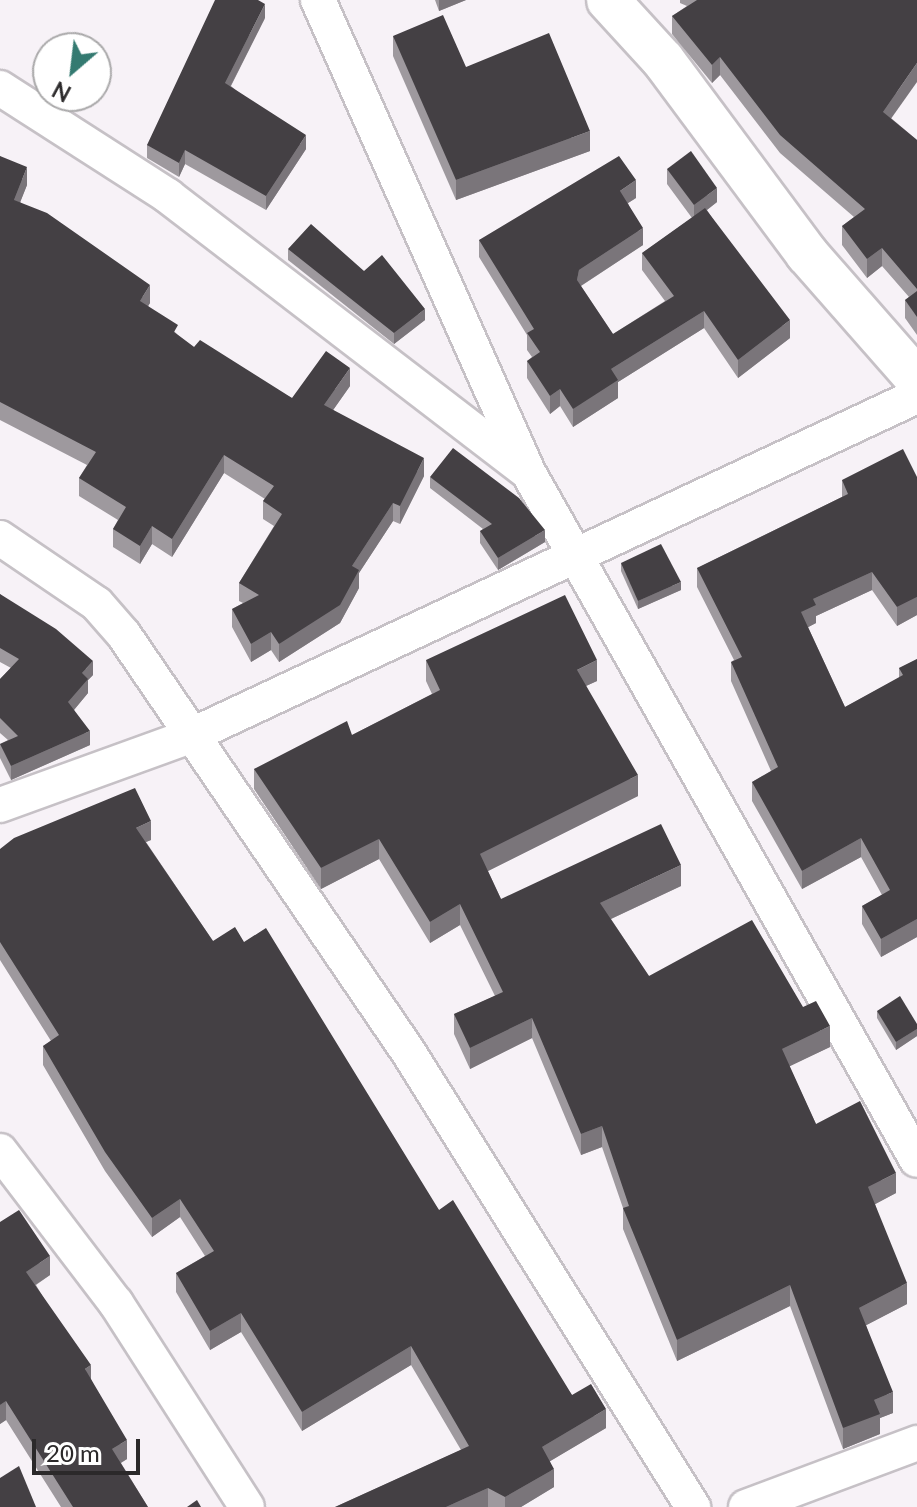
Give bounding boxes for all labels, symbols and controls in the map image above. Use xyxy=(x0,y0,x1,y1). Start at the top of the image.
north arrow xyxy=(32,32,112,112)
text: N xyxy=(48,76,75,108)
scale bar xyxy=(36,1423,144,1473)
text: 20 m xyxy=(46,1438,100,1467)

